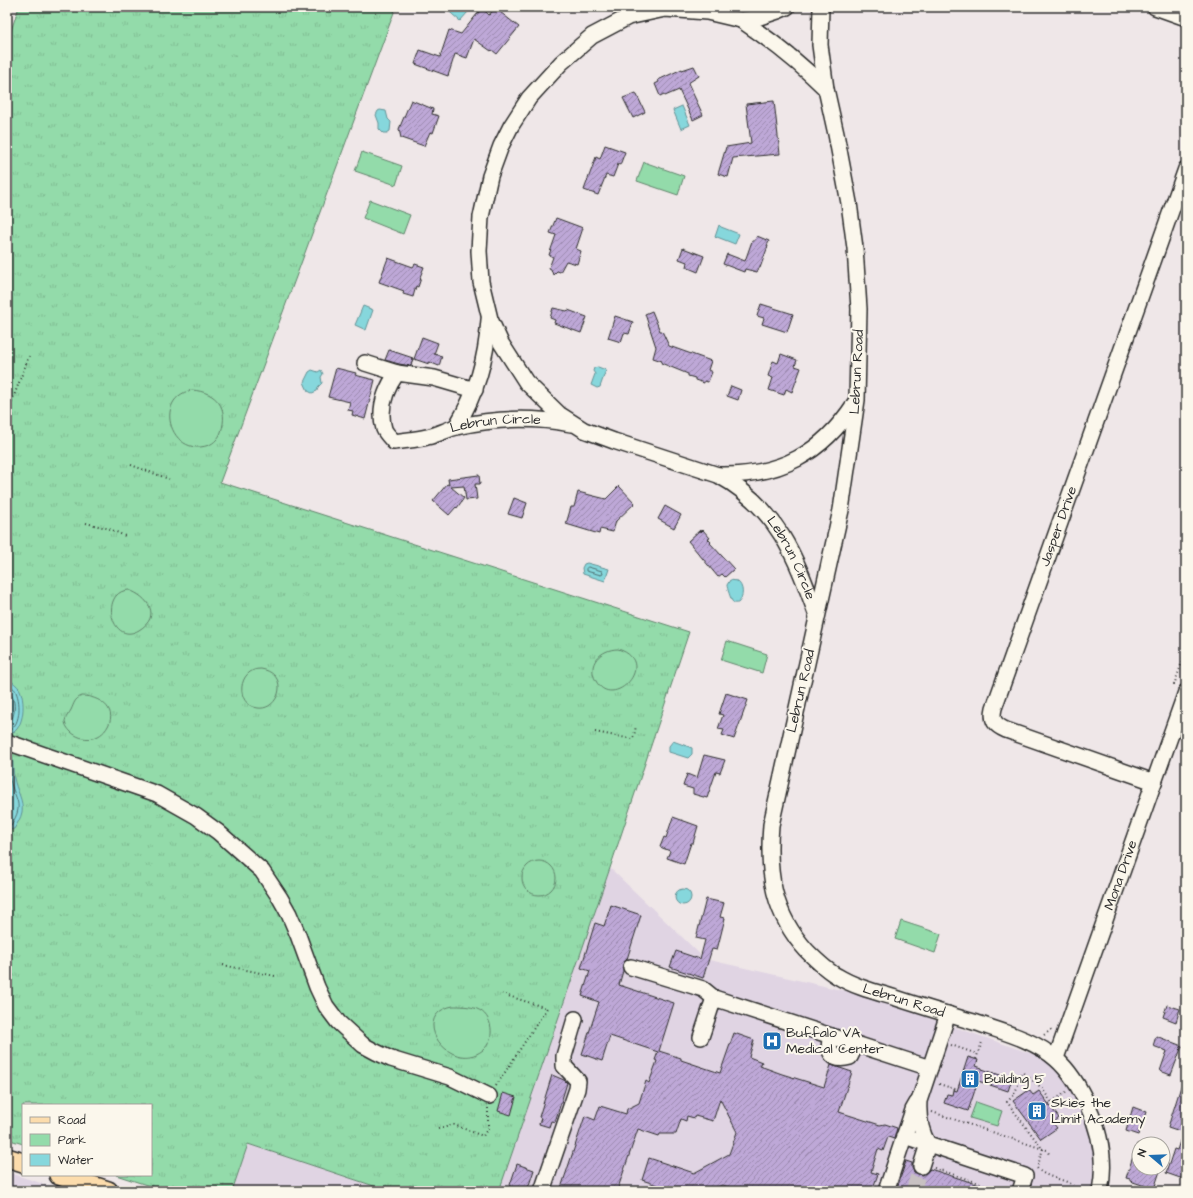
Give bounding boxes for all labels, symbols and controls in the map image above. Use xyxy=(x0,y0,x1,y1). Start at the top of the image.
street label: Lebrun Road xyxy=(845,329,869,415)
street label: Lebrun Circle xyxy=(448,409,542,438)
street label: Jasper Drive xyxy=(1035,483,1082,569)
street label: Lebrun Circle xyxy=(762,512,820,603)
street label: Lebrun Road xyxy=(782,647,820,735)
street label: Mona Drive xyxy=(1099,837,1143,913)
street label: Lebrun Road xyxy=(860,979,947,1023)
place label: Buffalo VA Medical Center xyxy=(786,1023,884,1059)
hospital icon: Buffalo VA Medical Center xyxy=(761,1030,783,1052)
building icon: Building 5 xyxy=(959,1068,981,1090)
place label: Building 5 xyxy=(984,1069,1045,1089)
place label: Skies the Limit Academy xyxy=(1051,1093,1146,1129)
building icon: Skies the Limit Academy xyxy=(1026,1100,1048,1122)
legend xyxy=(22,1104,152,1176)
text: Road xyxy=(58,1112,86,1129)
text: Park xyxy=(58,1132,86,1149)
north arrow xyxy=(1131,1136,1171,1176)
text: N xyxy=(1134,1147,1150,1159)
text: Water xyxy=(58,1152,94,1169)

